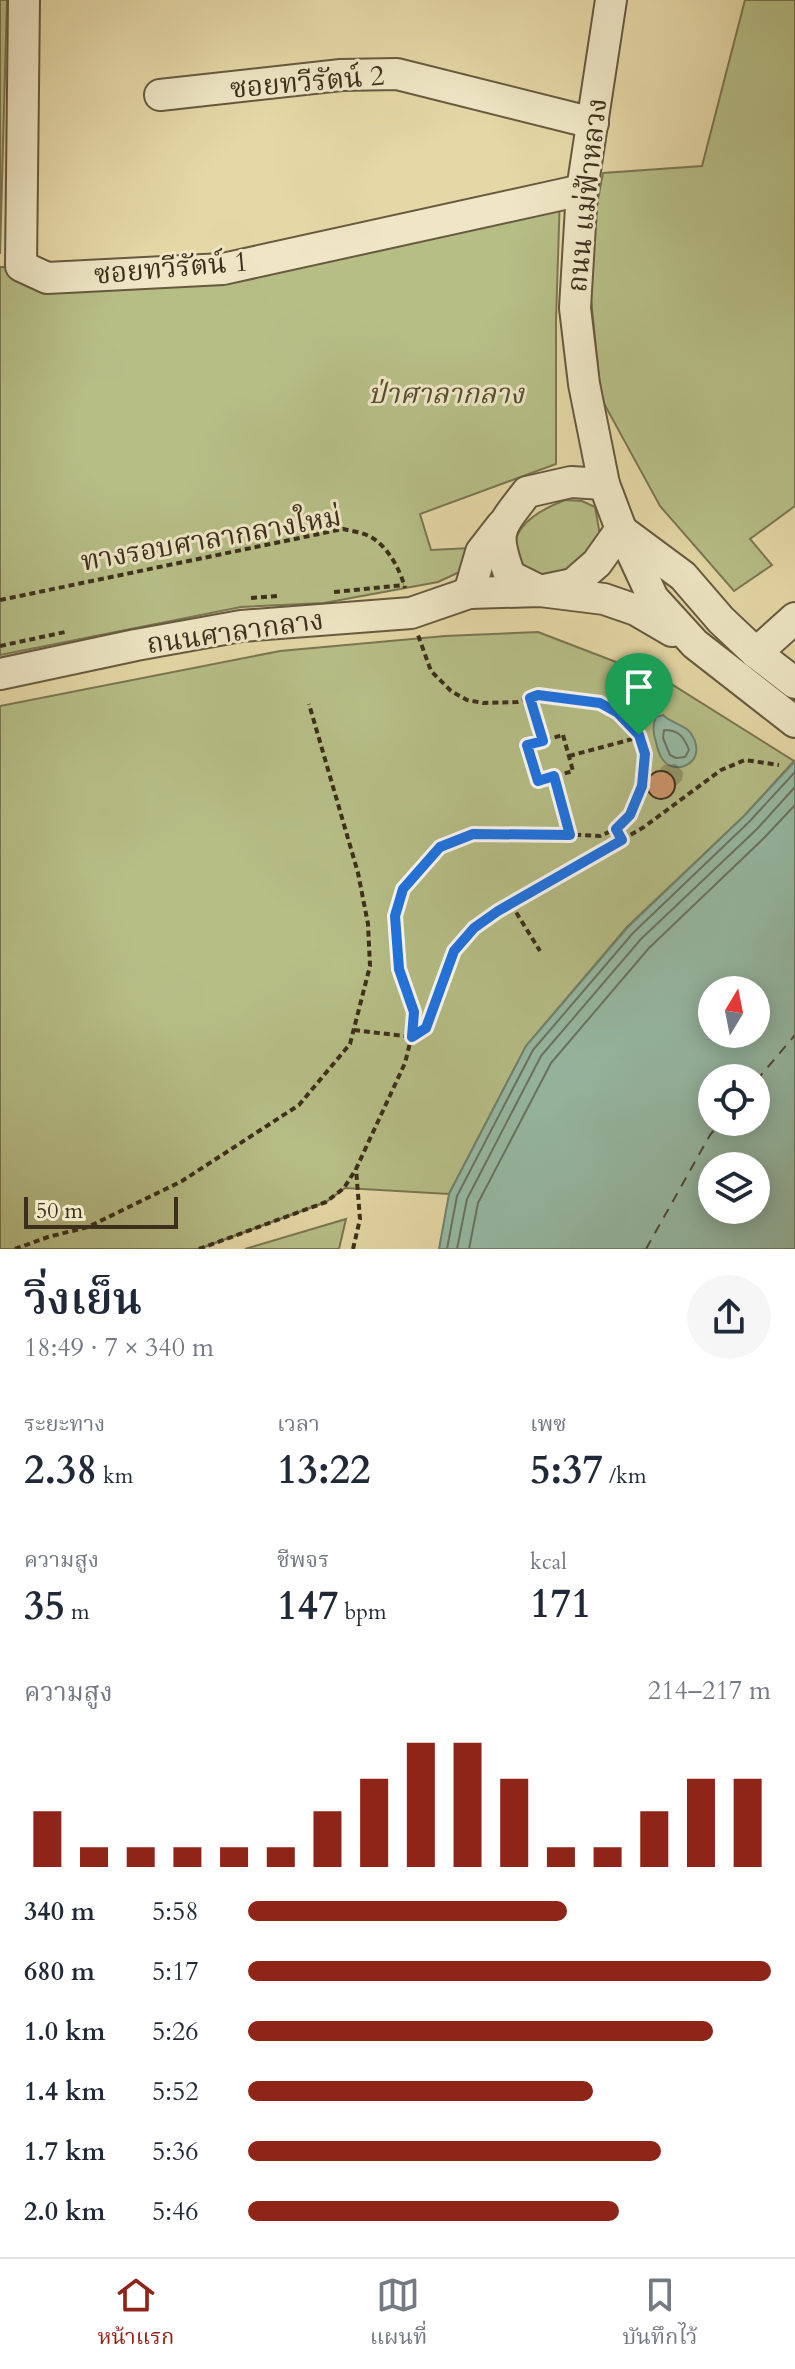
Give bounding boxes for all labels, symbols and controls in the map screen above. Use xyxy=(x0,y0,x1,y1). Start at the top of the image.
street label: ซอยทวีรัตน์ 2 xyxy=(228,56,386,108)
street label: ถนน แม่ฟ้าหลวง xyxy=(558,96,616,294)
street label: ซอยทวีรัตน์ 1 xyxy=(92,242,250,294)
park label: ป่าศาลากลาง xyxy=(368,375,525,413)
street label: ทางรอบศาลากลางใหม่ xyxy=(78,496,344,581)
street label: ถนนศาลากลาง xyxy=(144,601,326,663)
pin xyxy=(605,653,673,735)
icon: arrive xyxy=(617,665,661,709)
north arrow xyxy=(698,976,770,1048)
map controls xyxy=(698,976,770,1224)
button: locate xyxy=(698,1064,770,1136)
button: layers xyxy=(698,1152,770,1224)
scale bar xyxy=(24,1193,178,1229)
text: 50 m xyxy=(36,1196,83,1226)
text: วิ่งเย็น xyxy=(24,1270,142,1330)
button: share xyxy=(687,1275,771,1359)
text: 18:49 · 7 × 340 m xyxy=(24,1330,214,1365)
text: ระยะทาง xyxy=(24,1409,105,1439)
text: เวลา xyxy=(277,1409,320,1439)
text: เพซ xyxy=(530,1409,567,1439)
text: 2.38 xyxy=(24,1443,97,1498)
text: 13:22 xyxy=(277,1443,371,1498)
text: 5:37 xyxy=(530,1443,603,1498)
text: km xyxy=(97,1461,133,1491)
text: /km xyxy=(603,1461,647,1491)
text: ความสูง xyxy=(24,1545,99,1575)
text: ชีพจร xyxy=(277,1545,329,1575)
text: kcal xyxy=(530,1547,567,1577)
text: 171 xyxy=(530,1577,591,1632)
text: 35 xyxy=(24,1579,65,1634)
text: 147 xyxy=(277,1579,338,1634)
text: m xyxy=(65,1597,90,1627)
text: bpm xyxy=(338,1597,387,1627)
text: 214–217 m xyxy=(648,1673,771,1708)
text: ความสูง xyxy=(24,1675,113,1710)
text: 340 m xyxy=(24,1894,95,1929)
text: 5:58 xyxy=(152,1894,199,1929)
text: 680 m xyxy=(24,1954,95,1989)
text: 5:17 xyxy=(152,1954,199,1989)
text: 1.0 km xyxy=(24,2014,105,2049)
text: 5:26 xyxy=(152,2014,199,2049)
text: 1.4 km xyxy=(24,2074,105,2109)
text: 5:52 xyxy=(152,2074,199,2109)
text: 1.7 km xyxy=(24,2134,105,2169)
text: 5:36 xyxy=(152,2134,199,2169)
text: 2.0 km xyxy=(24,2194,105,2229)
text: 5:46 xyxy=(152,2194,199,2229)
tab: หน้าแรก xyxy=(98,2273,175,2356)
tab: แผนที่ xyxy=(370,2273,427,2356)
tab: บันทึกไว้ xyxy=(622,2273,697,2356)

